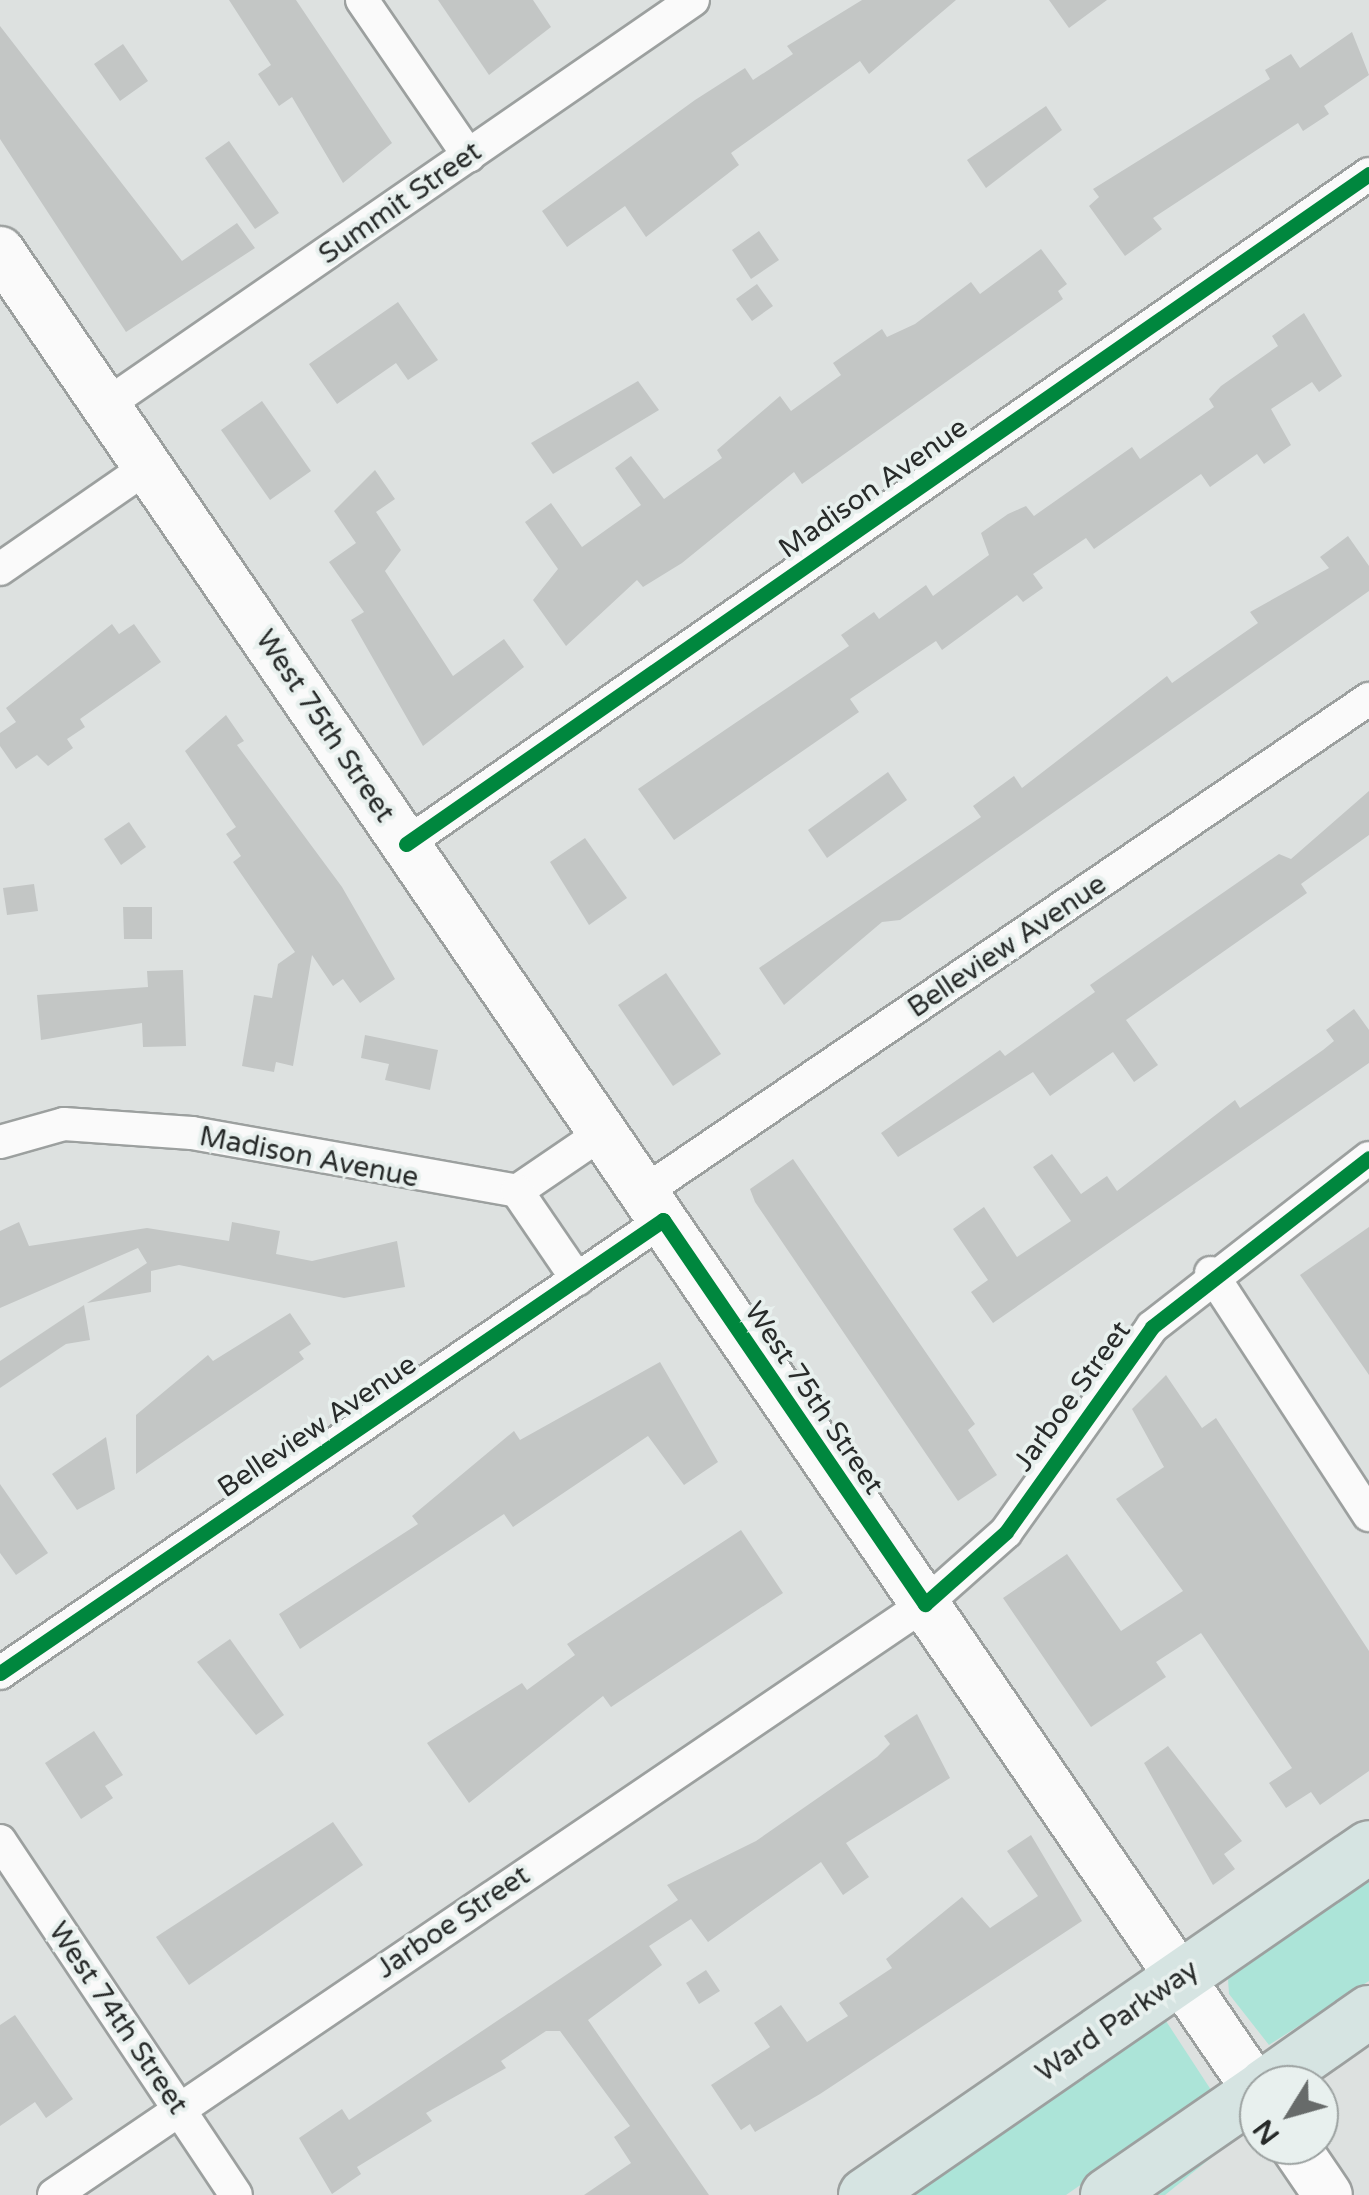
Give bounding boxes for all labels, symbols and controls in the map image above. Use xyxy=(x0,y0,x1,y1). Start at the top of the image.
street label: Summit Street xyxy=(312,135,488,271)
street label: Madison Avenue xyxy=(772,410,974,566)
street label: West 75th Street xyxy=(248,624,402,828)
street label: Belleview Avenue xyxy=(901,867,1113,1025)
street label: Madison Avenue xyxy=(197,1119,421,1195)
street label: West 75th Street xyxy=(737,1296,891,1500)
street label: Jarboe Street xyxy=(1006,1314,1138,1478)
street label: Belleview Avenue xyxy=(211,1347,423,1505)
street label: Jarboe Street xyxy=(370,1858,536,1986)
street label: West 74th Street xyxy=(41,1916,195,2120)
street label: Ward Parkway xyxy=(1029,1953,1205,2089)
north arrow xyxy=(1239,2065,1339,2165)
text: N xyxy=(1246,2113,1287,2151)

